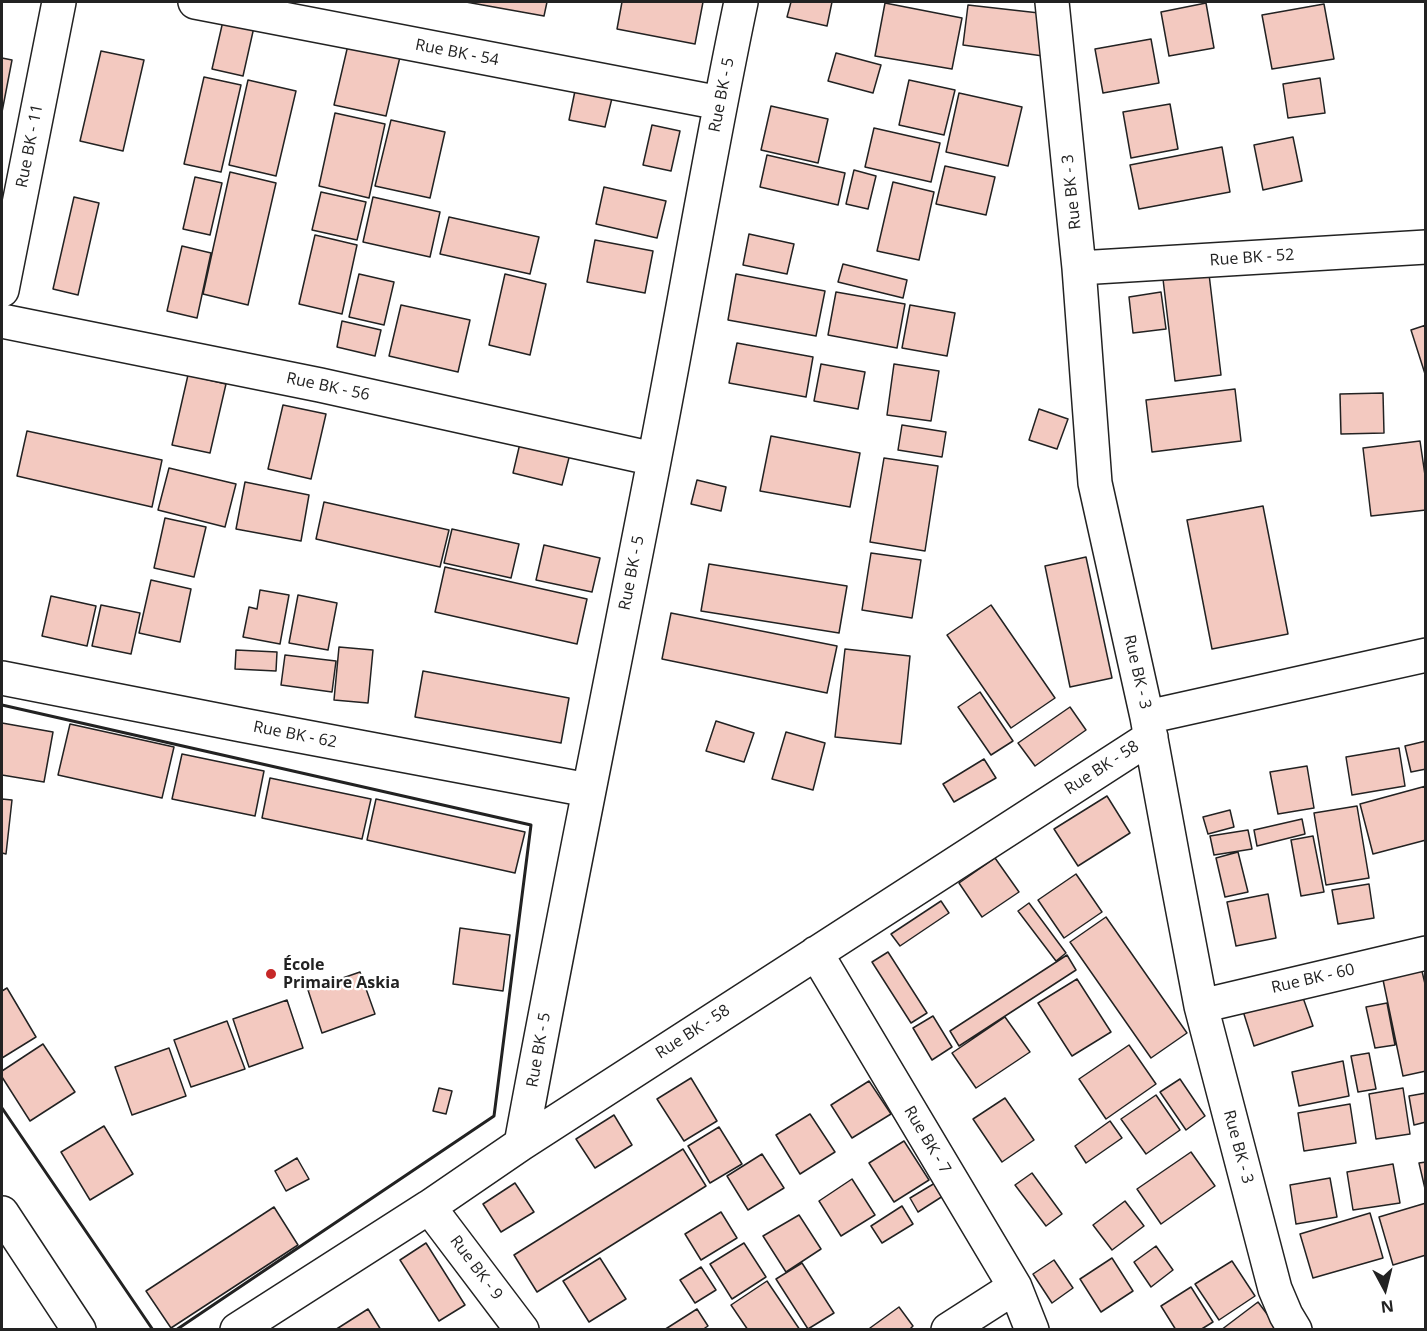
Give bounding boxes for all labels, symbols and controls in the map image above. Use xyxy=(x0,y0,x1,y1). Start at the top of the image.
street label: Rue BK - 54 xyxy=(414,35,500,71)
street label: Rue BK - 5 xyxy=(705,56,739,134)
street label: Rue BK - 11 xyxy=(12,103,48,189)
street label: Rue BK - 3 xyxy=(1059,153,1085,231)
street label: Rue BK - 52 xyxy=(1209,245,1295,271)
street label: Rue BK - 56 xyxy=(285,369,371,405)
street label: Rue BK - 5 xyxy=(615,534,649,612)
street label: Rue BK - 3 xyxy=(1119,633,1155,711)
street label: Rue BK - 62 xyxy=(252,717,338,753)
street label: Rue BK - 58 xyxy=(1061,737,1143,799)
place label: École Primaire Askia xyxy=(283,955,400,993)
street label: Rue BK - 60 xyxy=(1270,960,1356,998)
marker: École Primaire Askia xyxy=(264,967,278,981)
street label: Rue BK - 58 xyxy=(652,1001,734,1063)
street label: Rue BK - 5 xyxy=(523,1011,555,1089)
street label: Rue BK - 7 xyxy=(899,1103,955,1177)
street label: Rue BK - 3 xyxy=(1219,1108,1257,1186)
street label: Rue BK - 9 xyxy=(446,1232,506,1304)
north arrow xyxy=(1355,1259,1415,1319)
text: N xyxy=(1379,1295,1395,1319)

